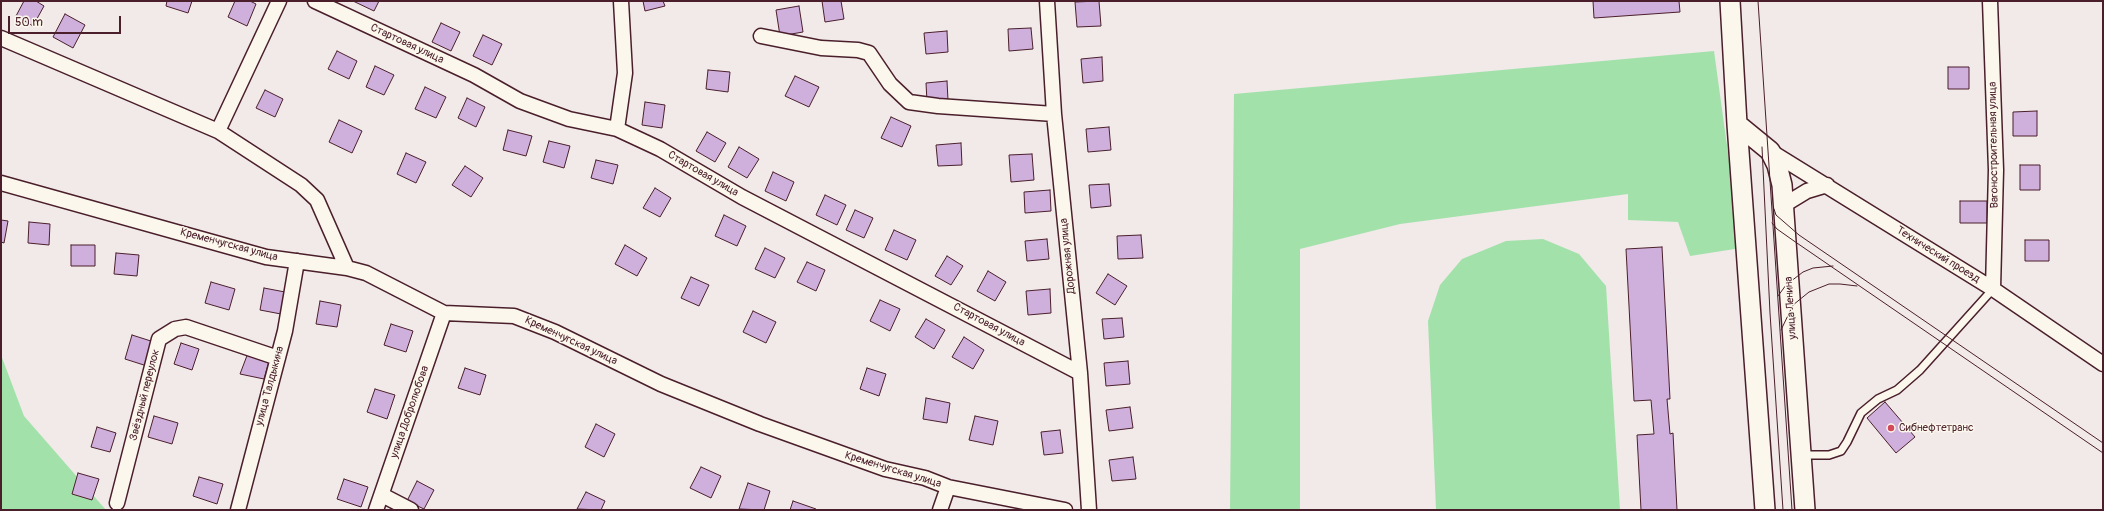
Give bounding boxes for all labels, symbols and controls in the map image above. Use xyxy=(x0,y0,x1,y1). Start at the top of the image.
scale bar xyxy=(10,8,123,34)
text: 50 m xyxy=(15,15,43,30)
street label: Стартовая улица xyxy=(368,21,446,67)
street label: Вагоностроительная улица xyxy=(1986,82,2002,208)
street label: Стартовая улица xyxy=(665,148,741,200)
street label: Дорожная улица xyxy=(1057,217,1079,295)
street label: Технический проезд xyxy=(1894,224,1982,286)
street label: Кременчугская улица xyxy=(179,226,279,264)
street label: улица Ленина xyxy=(1782,276,1800,340)
street label: Стартовая улица xyxy=(951,301,1027,349)
street label: Кременчугская улица xyxy=(523,314,619,368)
street label: улица Талдыкина xyxy=(253,345,287,427)
street label: Звёздный переулок xyxy=(127,348,163,442)
street label: улица Добролюбова xyxy=(388,364,432,460)
place label: Сибнефтетранс xyxy=(1899,421,1974,435)
marker: Сибнефтетранс xyxy=(1886,423,1896,433)
street label: Кременчугская улица xyxy=(843,449,943,491)

